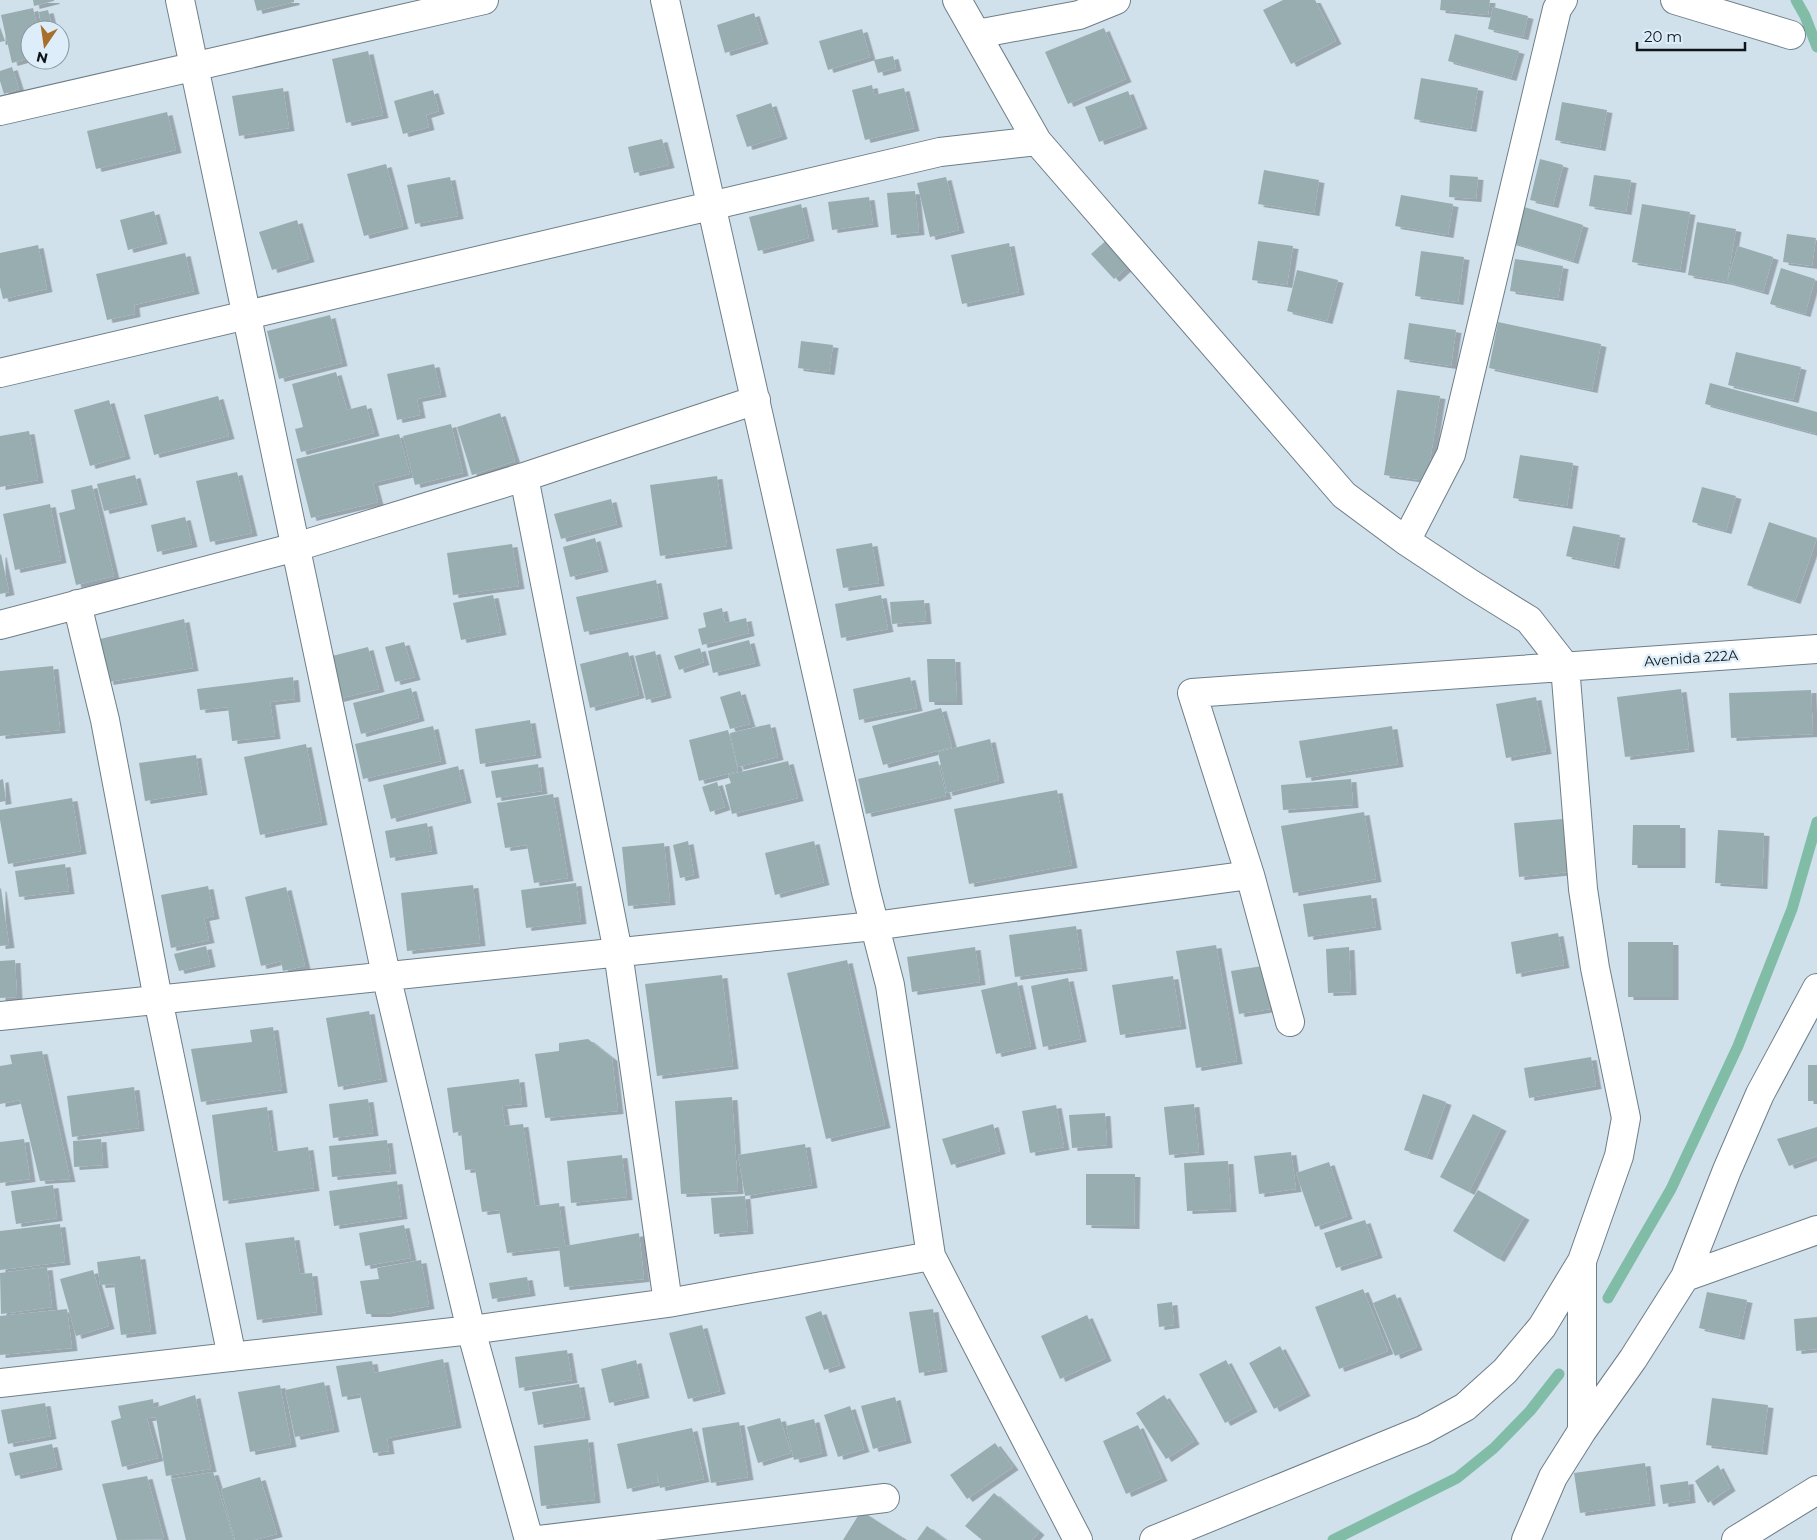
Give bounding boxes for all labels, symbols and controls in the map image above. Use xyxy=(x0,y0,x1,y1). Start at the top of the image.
north arrow xyxy=(20,20,70,70)
scale bar xyxy=(1637,20,1744,52)
text: 20 m xyxy=(1644,27,1682,46)
text: N xyxy=(35,48,50,68)
street label: Avenida 222A xyxy=(1643,646,1739,670)

